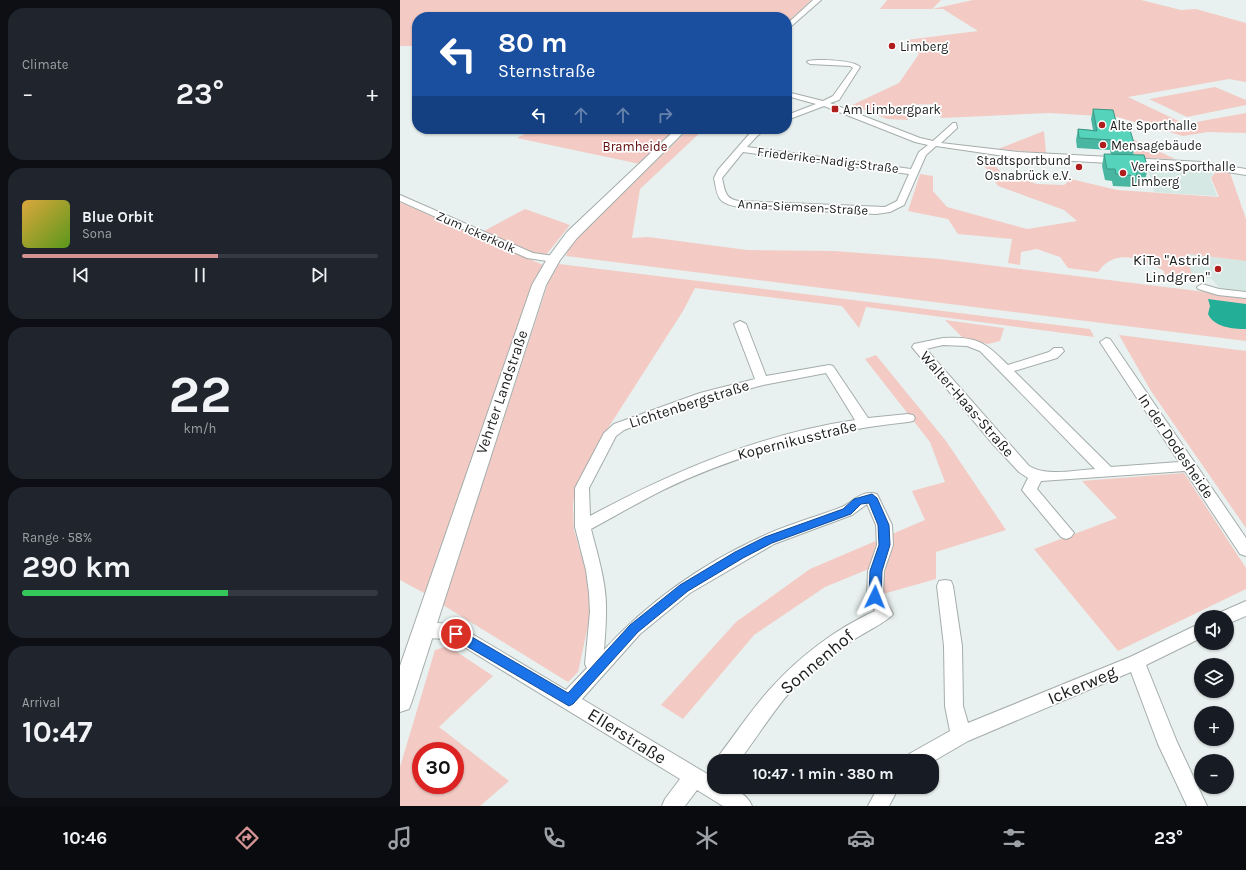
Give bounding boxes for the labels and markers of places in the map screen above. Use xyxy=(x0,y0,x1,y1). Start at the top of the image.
place label: Limberg xyxy=(900,39,949,54)
marker: Limberg xyxy=(887,41,897,51)
place label: Am Limbergpark xyxy=(843,102,941,117)
marker: Am Limbergpark xyxy=(830,104,840,114)
place label: Alte Sporthalle xyxy=(1110,118,1197,133)
marker: Alte Sporthalle xyxy=(1097,120,1107,130)
place label: Mensagebäude xyxy=(1111,138,1202,153)
marker: Mensagebäude xyxy=(1098,140,1108,150)
place label: Stadtsportbund Osnabrück e.V. xyxy=(976,153,1071,183)
place label: VereinsSporthalle Limberg xyxy=(1131,159,1236,189)
marker: Stadtsportbund Osnabrück e.V. xyxy=(1074,162,1084,172)
marker: VereinsSporthalle Limberg xyxy=(1118,168,1128,178)
place label: KiTa "Astrid Lindgren" xyxy=(1133,251,1210,286)
marker: KiTa "Astrid Lindgren" xyxy=(1213,264,1223,274)
pin xyxy=(439,617,473,651)

